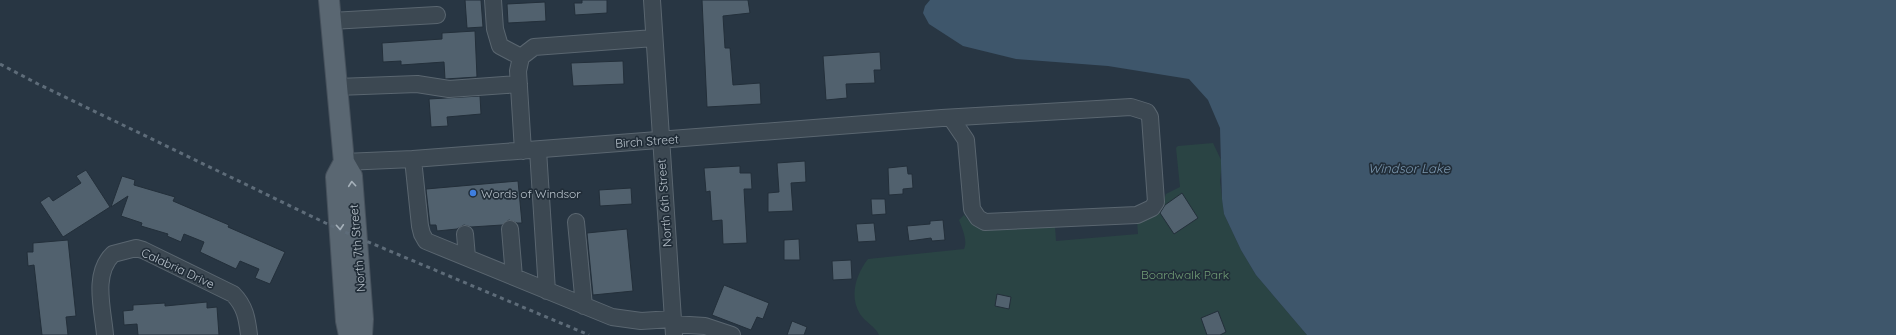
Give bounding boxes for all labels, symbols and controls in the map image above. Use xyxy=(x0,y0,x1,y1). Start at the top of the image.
street label: Birch Street xyxy=(615,131,679,151)
street label: North 6th Street xyxy=(653,158,675,248)
water label: Windsor Lake xyxy=(1368,160,1451,176)
one-way arrow xyxy=(348,181,357,187)
place label: Words of Windsor xyxy=(481,186,581,201)
marker: Words of Windsor xyxy=(468,188,478,198)
street label: North 7th Street xyxy=(346,204,368,292)
one-way arrow xyxy=(335,224,344,230)
street label: Calabria Drive xyxy=(139,244,217,292)
park label: Boardwalk Park xyxy=(1141,267,1229,282)

